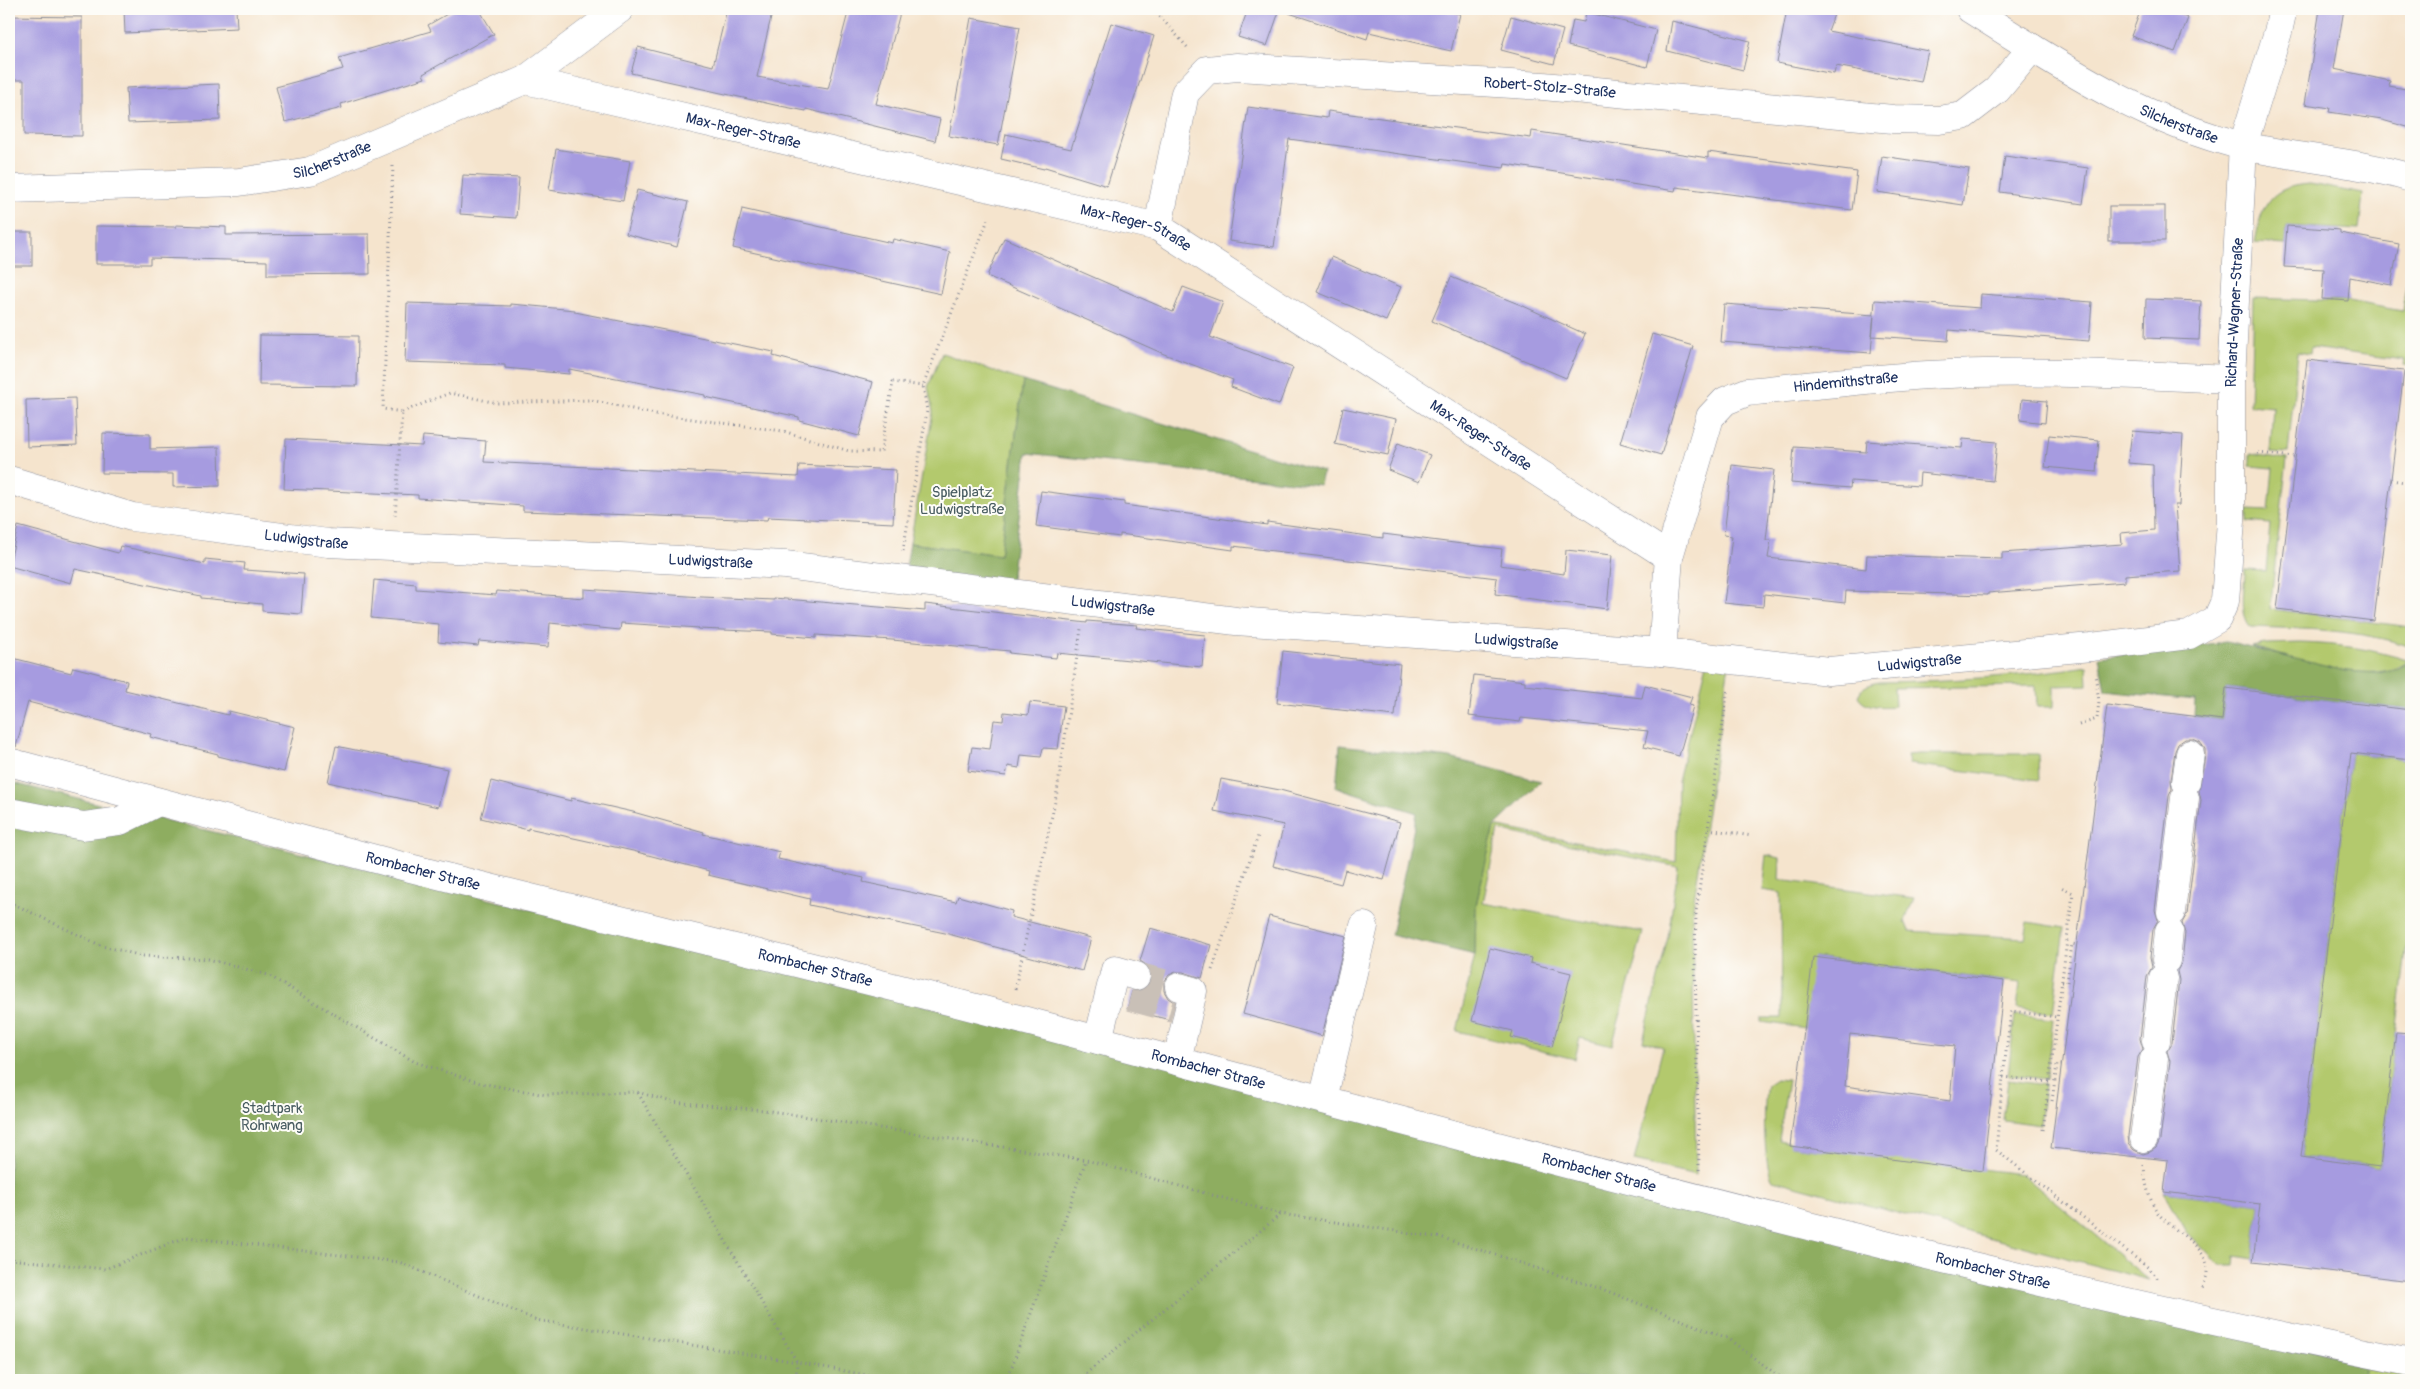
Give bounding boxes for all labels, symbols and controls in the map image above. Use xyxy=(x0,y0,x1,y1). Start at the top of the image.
street label: Robert-Stolz-Straße xyxy=(1483,73,1617,103)
street label: Silcherstraße xyxy=(2136,100,2221,149)
street label: Max-Reger-Straße xyxy=(684,109,803,154)
street label: Silcherstraße xyxy=(291,137,375,184)
street label: Max-Reger-Straße xyxy=(1078,200,1195,256)
street label: Richard-Wagner-Straße xyxy=(2222,237,2248,387)
street label: Hindemithstraße xyxy=(1792,368,1899,397)
street label: Max-Reger-Straße xyxy=(1426,396,1535,476)
park label: Spielplatz Ludwigstraße xyxy=(920,483,1005,519)
street label: Ludwigstraße xyxy=(263,526,349,554)
street label: Ludwigstraße xyxy=(668,550,754,573)
street label: Ludwigstraße xyxy=(1070,592,1156,621)
street label: Ludwigstraße xyxy=(1473,629,1559,654)
street label: Ludwigstraße xyxy=(1876,650,1963,677)
street label: Rombacher Straße xyxy=(363,848,483,895)
street label: Rombacher Straße xyxy=(756,945,875,991)
street label: Rombacher Straße xyxy=(1149,1046,1268,1094)
park label: Stadtpark Rohrwang xyxy=(241,1099,303,1135)
street label: Rombacher Straße xyxy=(1539,1149,1658,1197)
street label: Rombacher Straße xyxy=(1933,1249,2052,1294)

